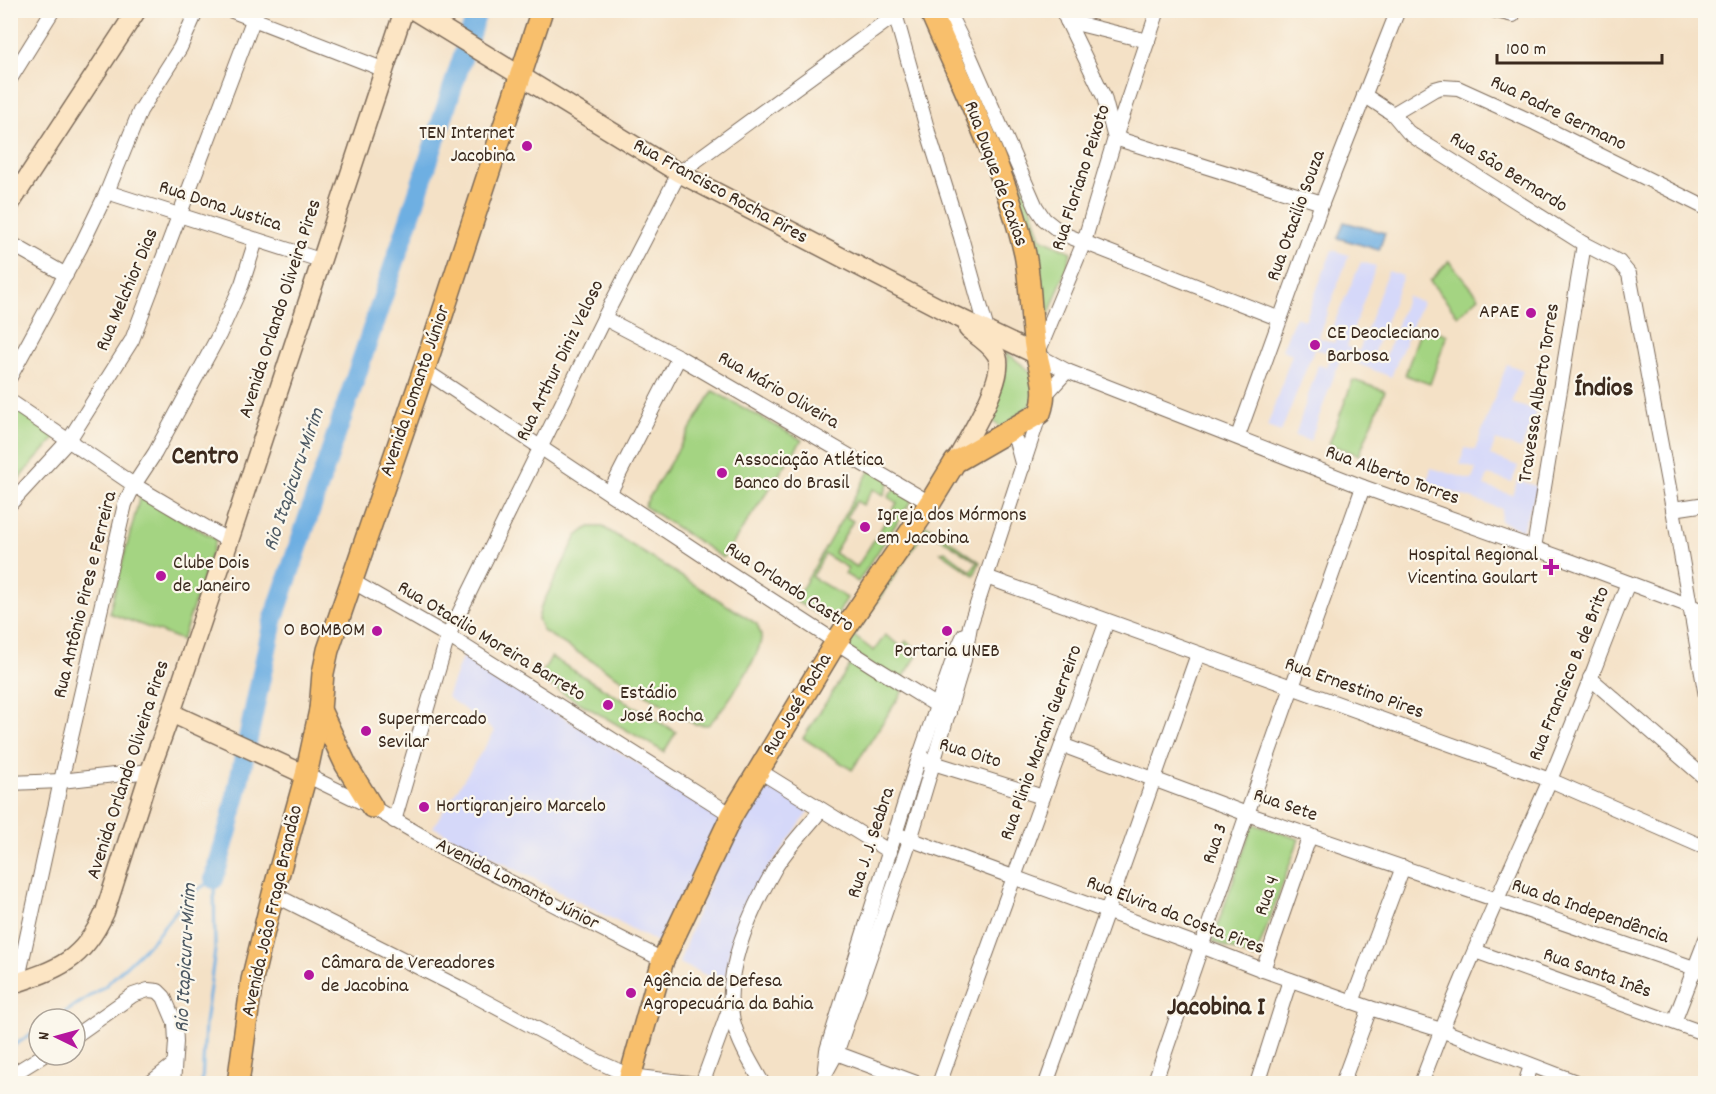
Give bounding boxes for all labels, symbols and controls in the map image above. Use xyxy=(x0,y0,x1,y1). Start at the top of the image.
scale bar xyxy=(1497,27,1662,65)
text: 100 m xyxy=(1506,38,1546,63)
street label: Rua Padre Germano xyxy=(1485,69,1631,159)
street label: Rua Duque de Caxias xyxy=(956,97,1034,251)
street label: Rua Floriano Peixoto xyxy=(1045,101,1119,255)
place label: TEN Internet Jacobina xyxy=(419,120,516,171)
street label: Rua São Bernardo xyxy=(1443,125,1573,221)
street label: Rua Francisco Rocha Pires xyxy=(627,132,813,252)
marker: TEN Internet Jacobina xyxy=(520,139,534,153)
street label: Rua Otacilio Souza xyxy=(1260,146,1334,285)
street label: Rua Dona Justica xyxy=(155,174,286,240)
street label: Avenida Orlando Oliveira Pires xyxy=(232,196,330,422)
street label: Rua Melchior Dias xyxy=(89,224,167,356)
street label: Rua Arthur Diniz Veloso xyxy=(510,276,612,446)
place label: APAE xyxy=(1479,299,1519,327)
street label: Avenida Lomanto Júnior xyxy=(374,301,459,481)
street label: Travessa Alberto Torres xyxy=(1512,301,1568,485)
marker: APAE xyxy=(1524,306,1538,320)
place label: CE Deocleciano Barbosa xyxy=(1327,320,1439,371)
marker: CE Deocleciano Barbosa xyxy=(1308,338,1322,352)
street label: Rua Mário Oliveira xyxy=(712,345,844,437)
district label: Índios xyxy=(1575,371,1633,408)
water label: Rio Itapicuru-Mirim xyxy=(256,404,334,556)
district label: Centro xyxy=(171,439,239,476)
street label: Rua Alberto Torres xyxy=(1321,439,1463,513)
place label: Associação Atlética Banco do Brasil xyxy=(734,447,884,498)
marker: Associação Atlética Banco do Brasil xyxy=(715,466,729,480)
street label: Rua Antônio Pires e Ferreira xyxy=(47,488,125,701)
place label: Igreja dos Mórmons em Jacobina xyxy=(877,502,1027,553)
marker: Igreja dos Mórmons em Jacobina xyxy=(858,520,872,534)
street label: Rua Orlando Castro xyxy=(719,536,859,640)
place label: Hospital Regional Vicentina Goulart xyxy=(1408,542,1538,593)
place label: Clube Dois de Janeiro xyxy=(173,550,251,601)
marker: Hospital Regional Vicentina Goulart xyxy=(1542,558,1560,576)
marker: Clube Dois de Janeiro xyxy=(154,569,168,583)
street label: Rua Otacilio Moreira Barreto xyxy=(392,575,590,709)
street label: Rua Francisco B. de Brito xyxy=(1522,582,1618,765)
place label: O BOMBOM xyxy=(284,617,365,645)
marker: O BOMBOM xyxy=(370,624,384,638)
marker: Portaria UNEB xyxy=(940,624,954,638)
place label: Portaria UNEB xyxy=(894,638,1000,666)
street label: Rua Plinio Mariani Guerreiro xyxy=(994,641,1090,845)
street label: Rua José Rocha xyxy=(756,648,840,762)
street label: Rua Ernestino Pires xyxy=(1280,651,1428,727)
street label: Avenida Orlando Oliveira Pires xyxy=(80,657,178,883)
place label: Estádio José Rocha xyxy=(620,680,704,731)
marker: Estádio José Rocha xyxy=(601,698,615,712)
place label: Supermercado Sevilar xyxy=(378,706,487,757)
marker: Supermercado Sevilar xyxy=(359,724,373,738)
street label: Rua Oito xyxy=(935,731,1005,777)
street label: Rua Sete xyxy=(1249,782,1321,830)
street label: Rua J. J. Seabra xyxy=(841,783,903,902)
place label: Hortigranjeiro Marcelo xyxy=(436,793,606,821)
marker: Hortigranjeiro Marcelo xyxy=(417,800,431,814)
street label: Avenida João Fraga Brandão xyxy=(235,802,311,1019)
street label: Rua 3 xyxy=(1196,820,1236,868)
street label: Avenida Lomanto Júnior xyxy=(431,832,604,939)
street label: Rua Elvira da Costa Pires xyxy=(1082,869,1268,963)
street label: Rua 4 xyxy=(1248,872,1288,920)
street label: Rua da Independência xyxy=(1507,872,1673,952)
water label: Rio Itapicuru-Mirim xyxy=(168,882,206,1033)
street label: Rua Santa Inês xyxy=(1539,941,1655,1007)
place label: Câmara de Vereadores de Jacobina xyxy=(321,950,495,1001)
marker: Câmara de Vereadores de Jacobina xyxy=(302,968,316,982)
place label: Agência de Defesa Agropecuária da Bahia xyxy=(643,968,814,1019)
marker: Agência de Defesa Agropecuária da Bahia xyxy=(624,986,638,1000)
district label: Jacobina I xyxy=(1167,990,1266,1027)
north arrow xyxy=(27,1007,87,1067)
text: N xyxy=(33,1031,56,1041)

